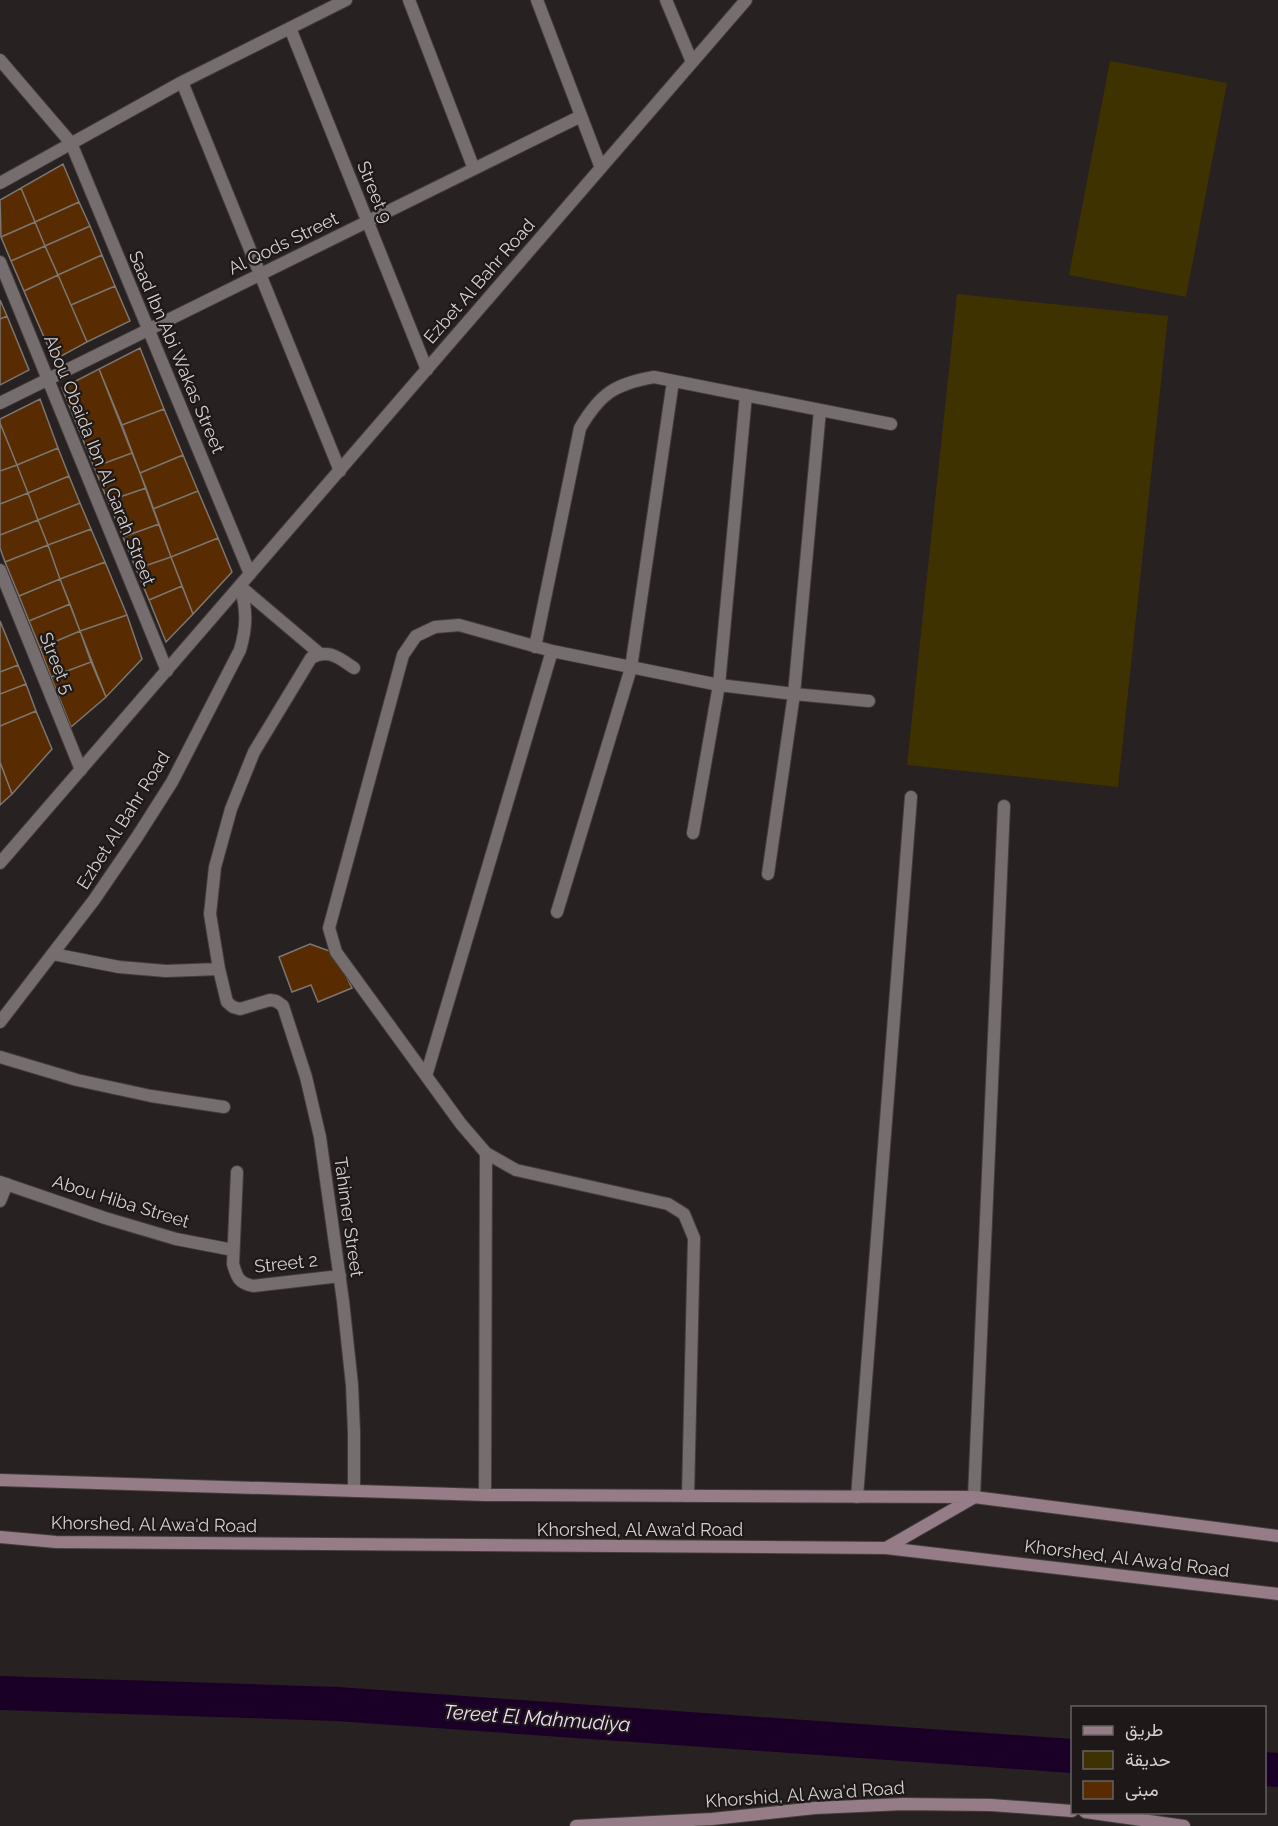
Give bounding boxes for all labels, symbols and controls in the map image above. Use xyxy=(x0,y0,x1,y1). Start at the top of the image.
street label: Street 9 xyxy=(353,158,397,226)
street label: Al Qods Street xyxy=(225,207,341,279)
street label: Ezbet Al Bahr Road xyxy=(419,214,539,348)
street label: Saad Ibn Abi Wakas Street xyxy=(125,248,229,456)
street label: Abou Obaida Ibn Al Garah Street xyxy=(40,332,160,588)
street label: Street 5 xyxy=(35,629,79,697)
street label: Ezbet Al Bahr Road xyxy=(72,747,174,893)
street label: Tahimer Street xyxy=(330,1156,368,1278)
street label: Abou Hiba Street xyxy=(50,1170,192,1232)
street label: Street 2 xyxy=(253,1249,319,1277)
street label: Khorshed, Al Awa'd Road xyxy=(51,1512,257,1536)
street label: Khorshed, Al Awa'd Road xyxy=(537,1519,743,1540)
street label: Khorshed, Al Awa'd Road xyxy=(1023,1535,1231,1581)
water label: Tereet El Mahmudiya xyxy=(443,1699,631,1737)
legend xyxy=(1071,1706,1266,1814)
text: طريق xyxy=(1125,1719,1163,1741)
text: حديقة xyxy=(1125,1749,1171,1770)
street label: Khorshid, Al Awa'd Road xyxy=(705,1777,905,1811)
text: مبنى xyxy=(1125,1779,1159,1801)

